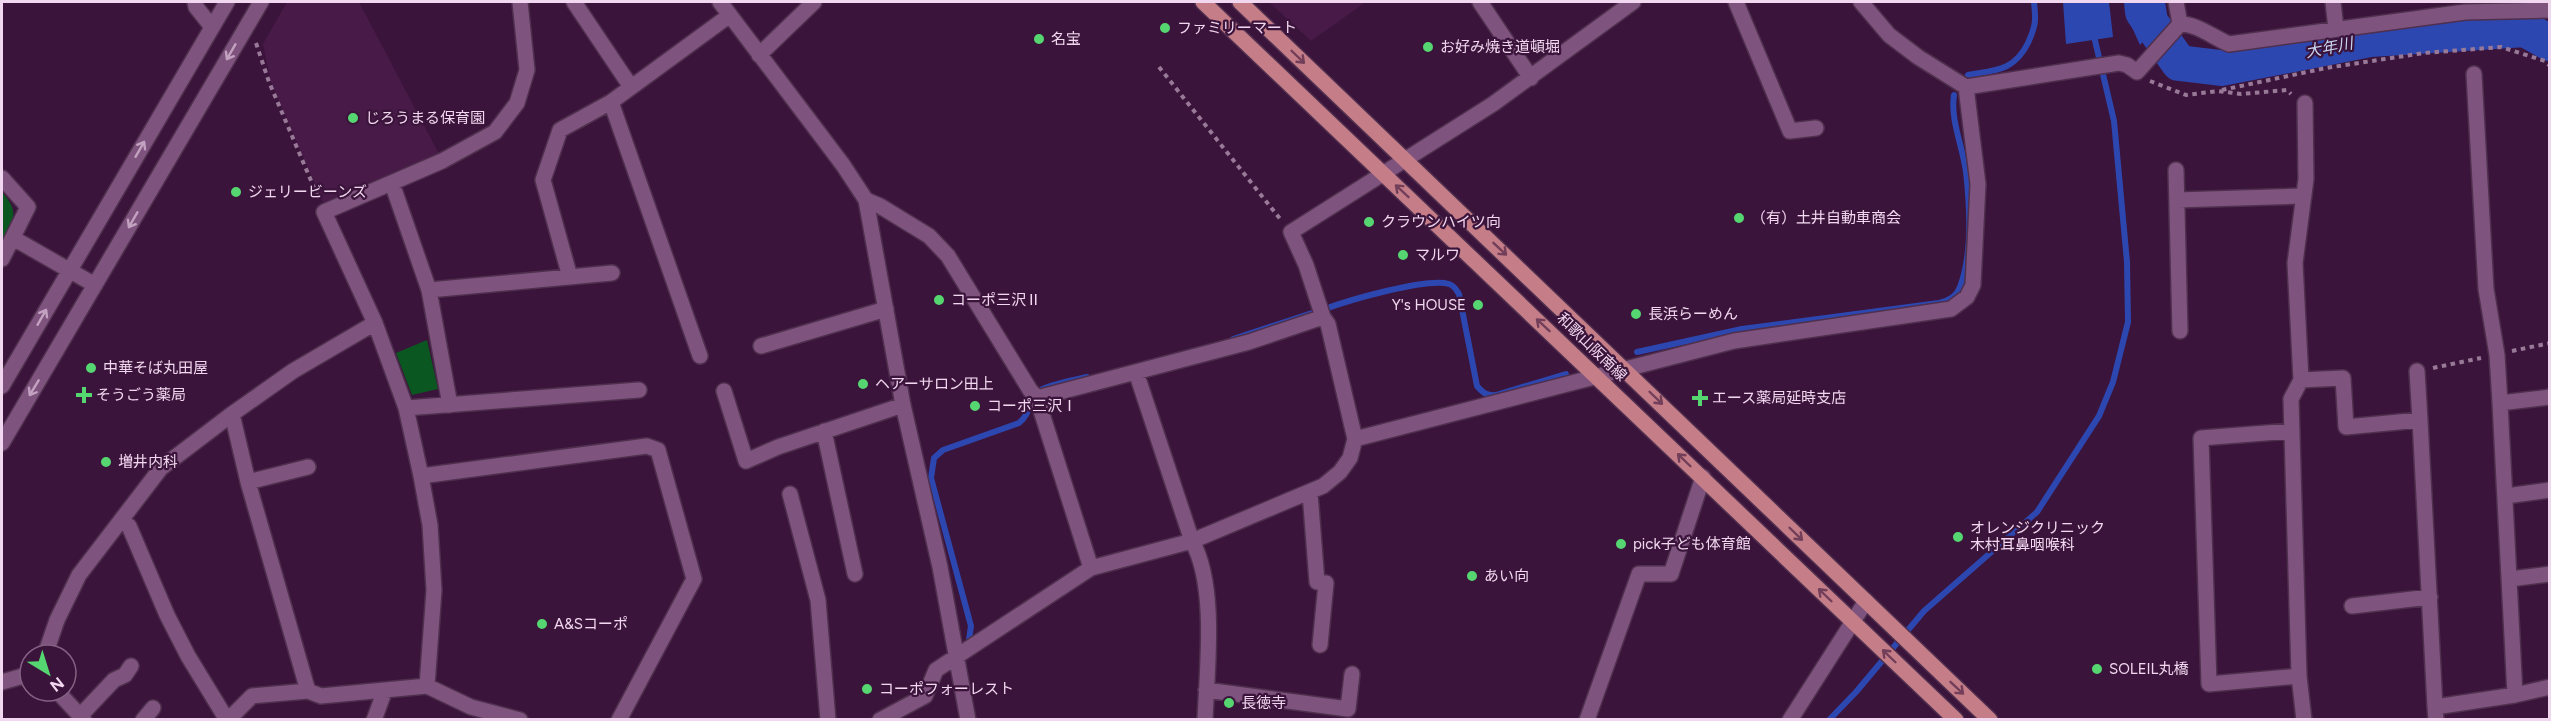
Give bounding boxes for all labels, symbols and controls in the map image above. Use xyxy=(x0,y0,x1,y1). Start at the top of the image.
place label: ファミリーマート xyxy=(1177,19,1297,37)
marker: ファミリーマート xyxy=(1158,21,1172,35)
place label: 名宝 xyxy=(1051,30,1081,48)
marker: 名宝 xyxy=(1032,32,1046,46)
water label: 大年川 xyxy=(2304,33,2356,61)
place label: お好み焼き道頓堀 xyxy=(1440,38,1560,56)
marker: お好み焼き道頓堀 xyxy=(1421,40,1435,54)
one-way arrow xyxy=(225,43,237,60)
one-way arrow xyxy=(1290,49,1305,64)
place label: じろうまる保育園 xyxy=(365,109,485,127)
marker: じろうまる保育園 xyxy=(346,111,360,125)
one-way arrow xyxy=(135,141,147,158)
place label: ジェリービーンズ xyxy=(248,183,367,201)
one-way arrow xyxy=(1394,184,1409,198)
marker: ジェリービーンズ xyxy=(229,185,243,199)
place label: （有）土井自動車商会 xyxy=(1751,209,1901,227)
one-way arrow xyxy=(126,211,138,228)
marker: （有）土井自動車商会 xyxy=(1732,211,1746,225)
place label: クラウンハイツ向 xyxy=(1381,213,1501,231)
marker: クラウンハイツ向 xyxy=(1362,215,1376,229)
one-way arrow xyxy=(1492,242,1507,256)
place label: マルワ xyxy=(1415,246,1460,264)
marker: マルワ xyxy=(1396,248,1410,262)
place label: コーポ三沢Ⅱ xyxy=(951,291,1041,309)
marker: コーポ三沢Ⅱ xyxy=(932,293,946,307)
place label: Y's HOUSE xyxy=(1392,296,1466,314)
marker: Y's HOUSE xyxy=(1471,298,1485,312)
place label: 長浜らーめん xyxy=(1648,305,1738,323)
marker: 長浜らーめん xyxy=(1629,307,1643,321)
one-way arrow xyxy=(36,309,48,326)
street label: 和歌山阪南線 xyxy=(1553,309,1631,385)
one-way arrow xyxy=(1536,318,1551,332)
place label: 中華そば丸田屋 xyxy=(103,359,208,377)
marker: 中華そば丸田屋 xyxy=(84,361,98,375)
place label: ヘアーサロン田上 xyxy=(875,375,994,393)
marker: ヘアーサロン田上 xyxy=(856,377,870,391)
one-way arrow xyxy=(27,379,39,396)
place label: そうごう薬局 xyxy=(96,386,186,404)
marker: そうごう薬局 xyxy=(77,388,91,402)
place label: エース薬局延時支店 xyxy=(1712,389,1846,407)
one-way arrow xyxy=(1648,391,1663,405)
marker: エース薬局延時支店 xyxy=(1693,391,1707,405)
place label: コーポ三沢Ⅰ xyxy=(987,397,1077,415)
marker: コーポ三沢Ⅰ xyxy=(968,399,982,413)
one-way arrow xyxy=(1677,452,1692,467)
place label: 増井内科 xyxy=(118,453,178,471)
marker: 増井内科 xyxy=(99,455,113,469)
place label: オレンジクリニック 木村耳鼻咽喉科 xyxy=(1970,519,2105,554)
one-way arrow xyxy=(1789,526,1804,541)
marker: オレンジクリニック 木村耳鼻咽喉科 xyxy=(1951,530,1965,544)
place label: pick子ども体育館 xyxy=(1633,535,1751,553)
marker: pick子ども体育館 xyxy=(1614,537,1628,551)
place label: あい向 xyxy=(1484,567,1529,585)
marker: あい向 xyxy=(1465,569,1479,583)
one-way arrow xyxy=(1818,587,1833,602)
place label: A&Sコーポ xyxy=(554,615,628,633)
marker: A&Sコーポ xyxy=(535,617,549,631)
north arrow xyxy=(18,643,78,703)
one-way arrow xyxy=(1882,649,1897,663)
place label: SOLEIL丸橋 xyxy=(2109,660,2188,678)
marker: SOLEIL丸橋 xyxy=(2090,662,2104,676)
text: N xyxy=(46,673,68,696)
place label: コーポフォーレスト xyxy=(879,680,1014,698)
one-way arrow xyxy=(1950,681,1965,696)
marker: コーポフォーレスト xyxy=(860,682,874,696)
place label: 長徳寺 xyxy=(1241,694,1286,712)
marker: 長徳寺 xyxy=(1222,696,1236,710)

